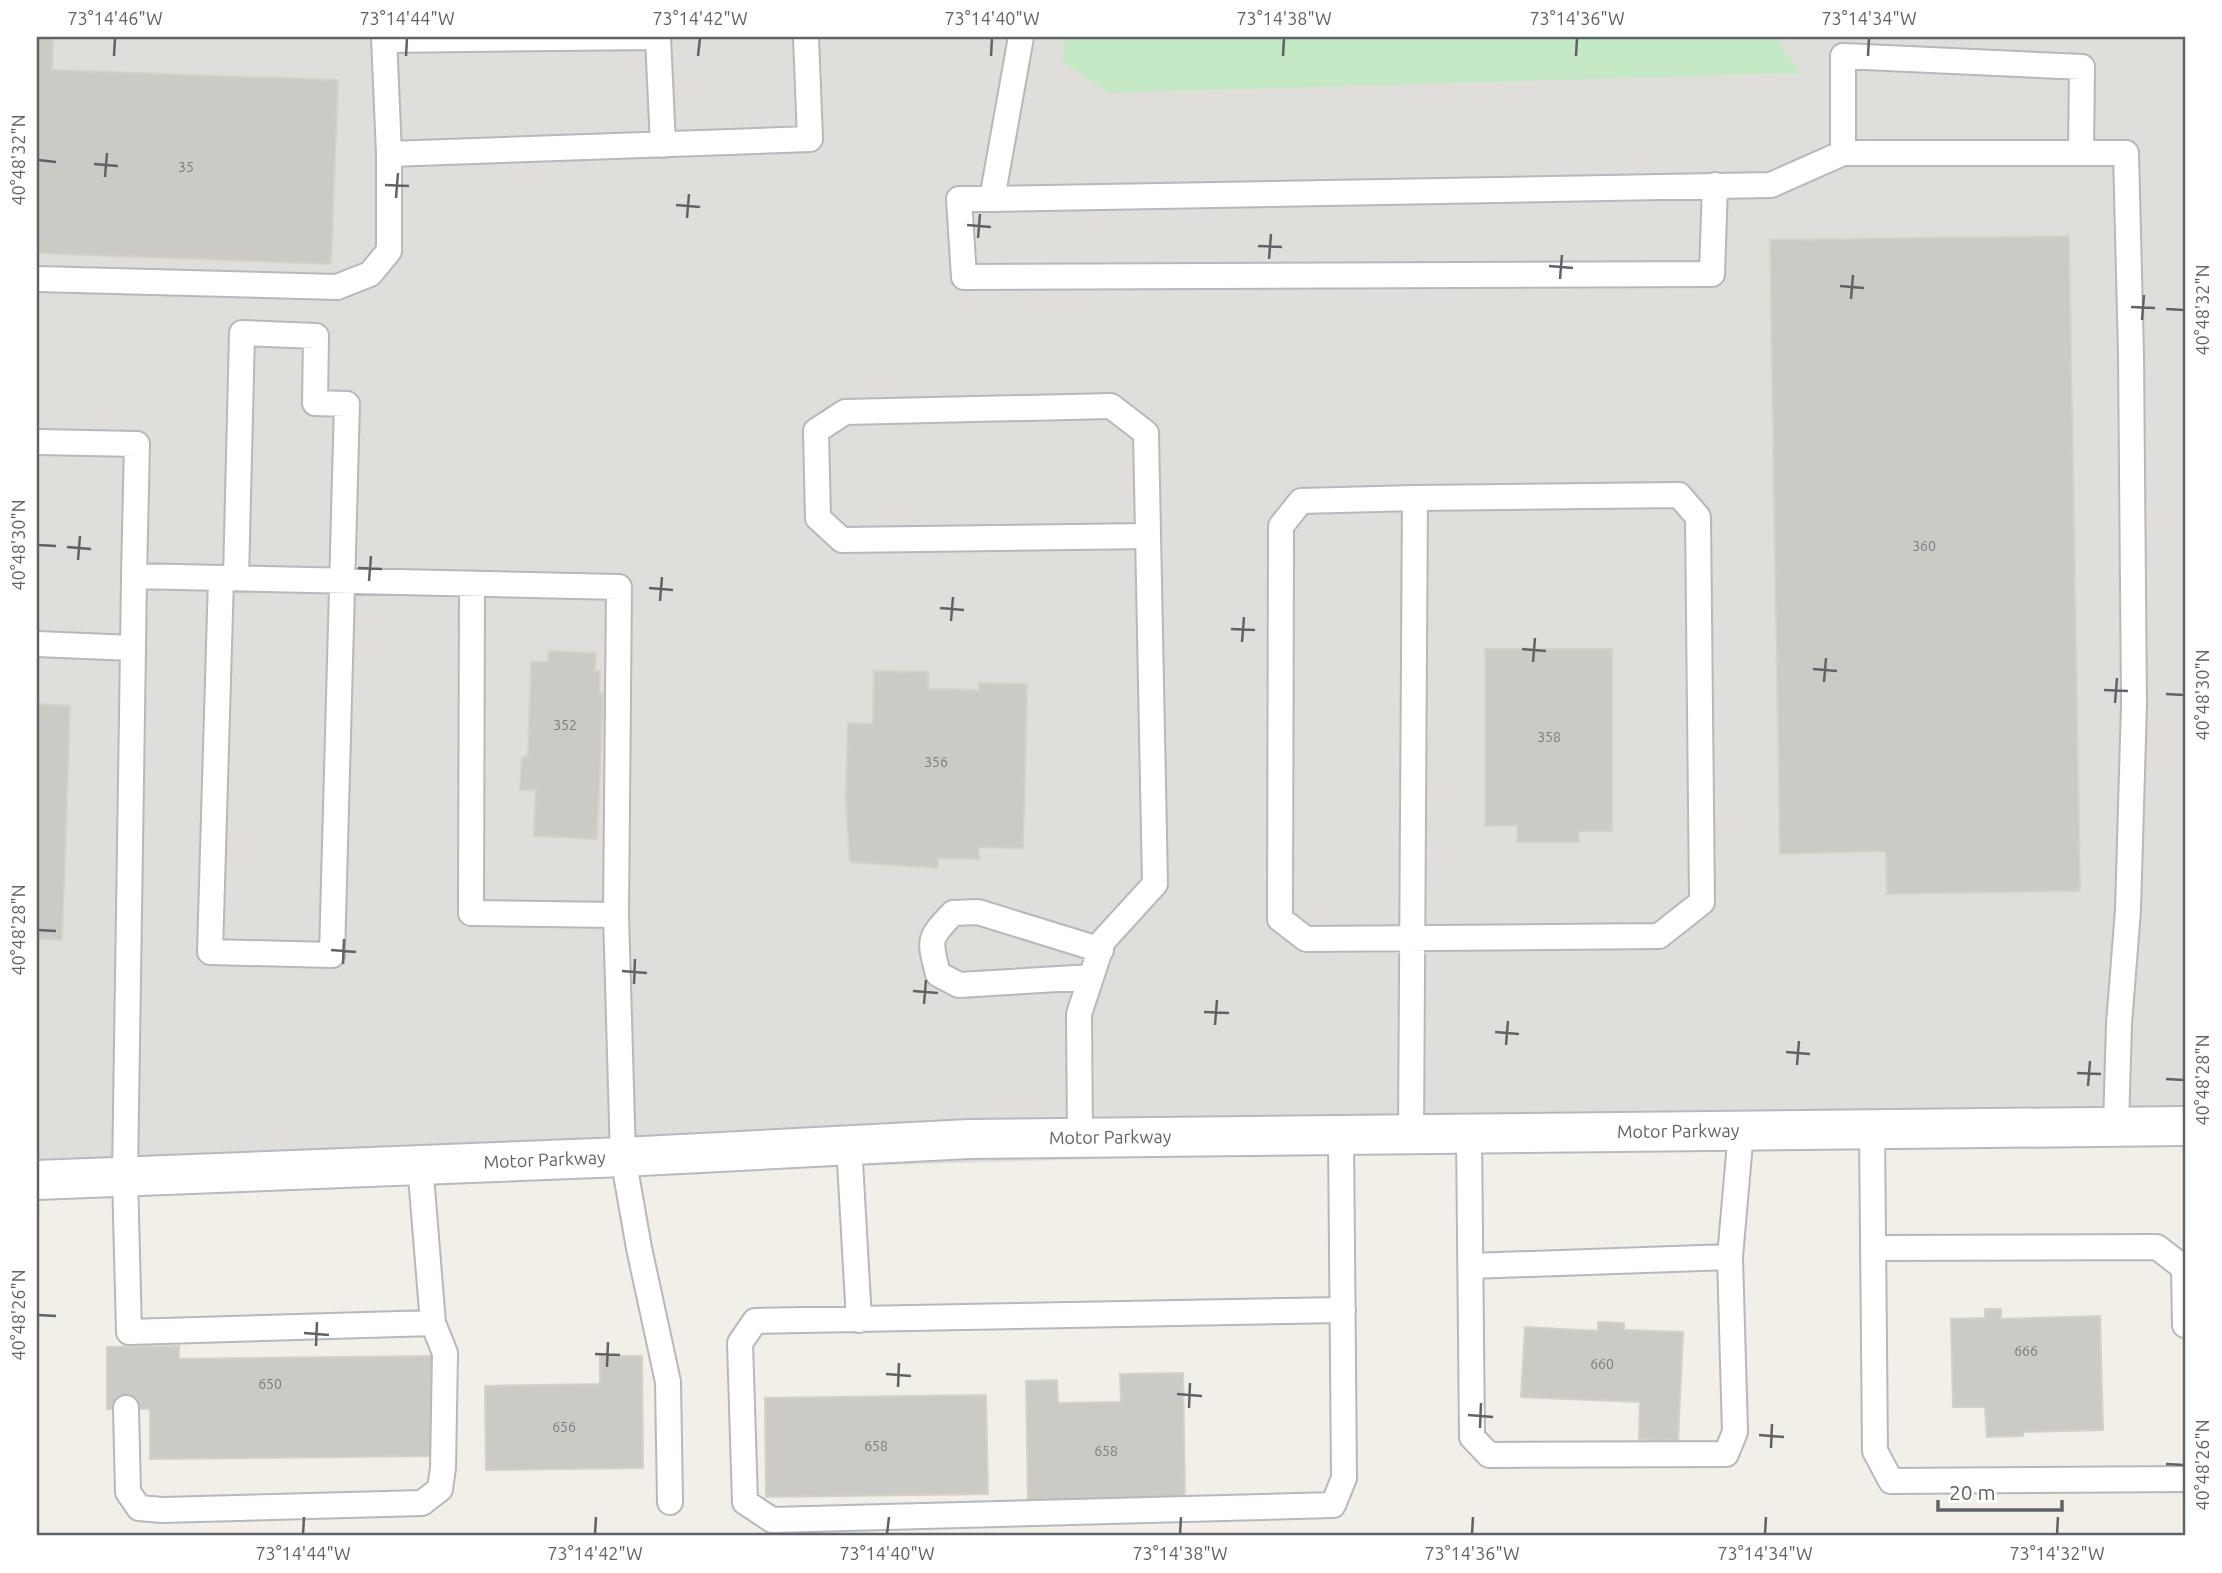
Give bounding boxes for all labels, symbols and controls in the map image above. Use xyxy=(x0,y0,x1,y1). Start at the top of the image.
text: 73°14'46"W xyxy=(67,8,163,28)
text: 73°14'44"W xyxy=(359,8,455,28)
text: 73°14'42"W xyxy=(652,8,748,28)
text: 73°14'40"W xyxy=(944,8,1040,28)
text: 73°14'38"W xyxy=(1236,8,1332,28)
text: 73°14'36"W xyxy=(1529,8,1625,28)
text: 73°14'34"W xyxy=(1821,8,1917,28)
text: 40°48'32"N xyxy=(8,114,28,206)
house number: 35 xyxy=(178,159,194,175)
text: 40°48'32"N xyxy=(2192,264,2212,356)
text: 40°48'30"N xyxy=(8,499,28,591)
house number: 360 xyxy=(1912,538,1936,554)
text: 40°48'30"N xyxy=(2192,649,2212,741)
house number: 352 xyxy=(553,717,577,733)
house number: 358 xyxy=(1537,729,1561,745)
house number: 356 xyxy=(924,754,948,770)
text: 40°48'28"N xyxy=(8,884,28,976)
text: 40°48'28"N xyxy=(2192,1034,2212,1126)
street label: Motor Parkway xyxy=(1617,1120,1740,1141)
street label: Motor Parkway xyxy=(1049,1126,1172,1147)
street label: Motor Parkway xyxy=(483,1147,606,1171)
text: 40°48'26"N xyxy=(8,1269,28,1361)
house number: 666 xyxy=(2014,1343,2038,1359)
house number: 660 xyxy=(1590,1356,1614,1372)
house number: 650 xyxy=(258,1376,282,1392)
house number: 656 xyxy=(552,1419,576,1435)
text: 40°48'26"N xyxy=(2192,1419,2212,1511)
house number: 658 xyxy=(864,1438,888,1454)
house number: 658 xyxy=(1094,1443,1118,1459)
scale bar xyxy=(1938,1468,2063,1512)
text: 20 m xyxy=(1949,1480,1996,1504)
text: 73°14'44"W xyxy=(255,1543,351,1563)
text: 73°14'42"W xyxy=(547,1543,643,1563)
text: 73°14'40"W xyxy=(839,1543,935,1563)
text: 73°14'38"W xyxy=(1132,1543,1228,1563)
text: 73°14'36"W xyxy=(1424,1543,1520,1563)
text: 73°14'34"W xyxy=(1717,1543,1813,1563)
text: 73°14'32"W xyxy=(2009,1543,2105,1563)

